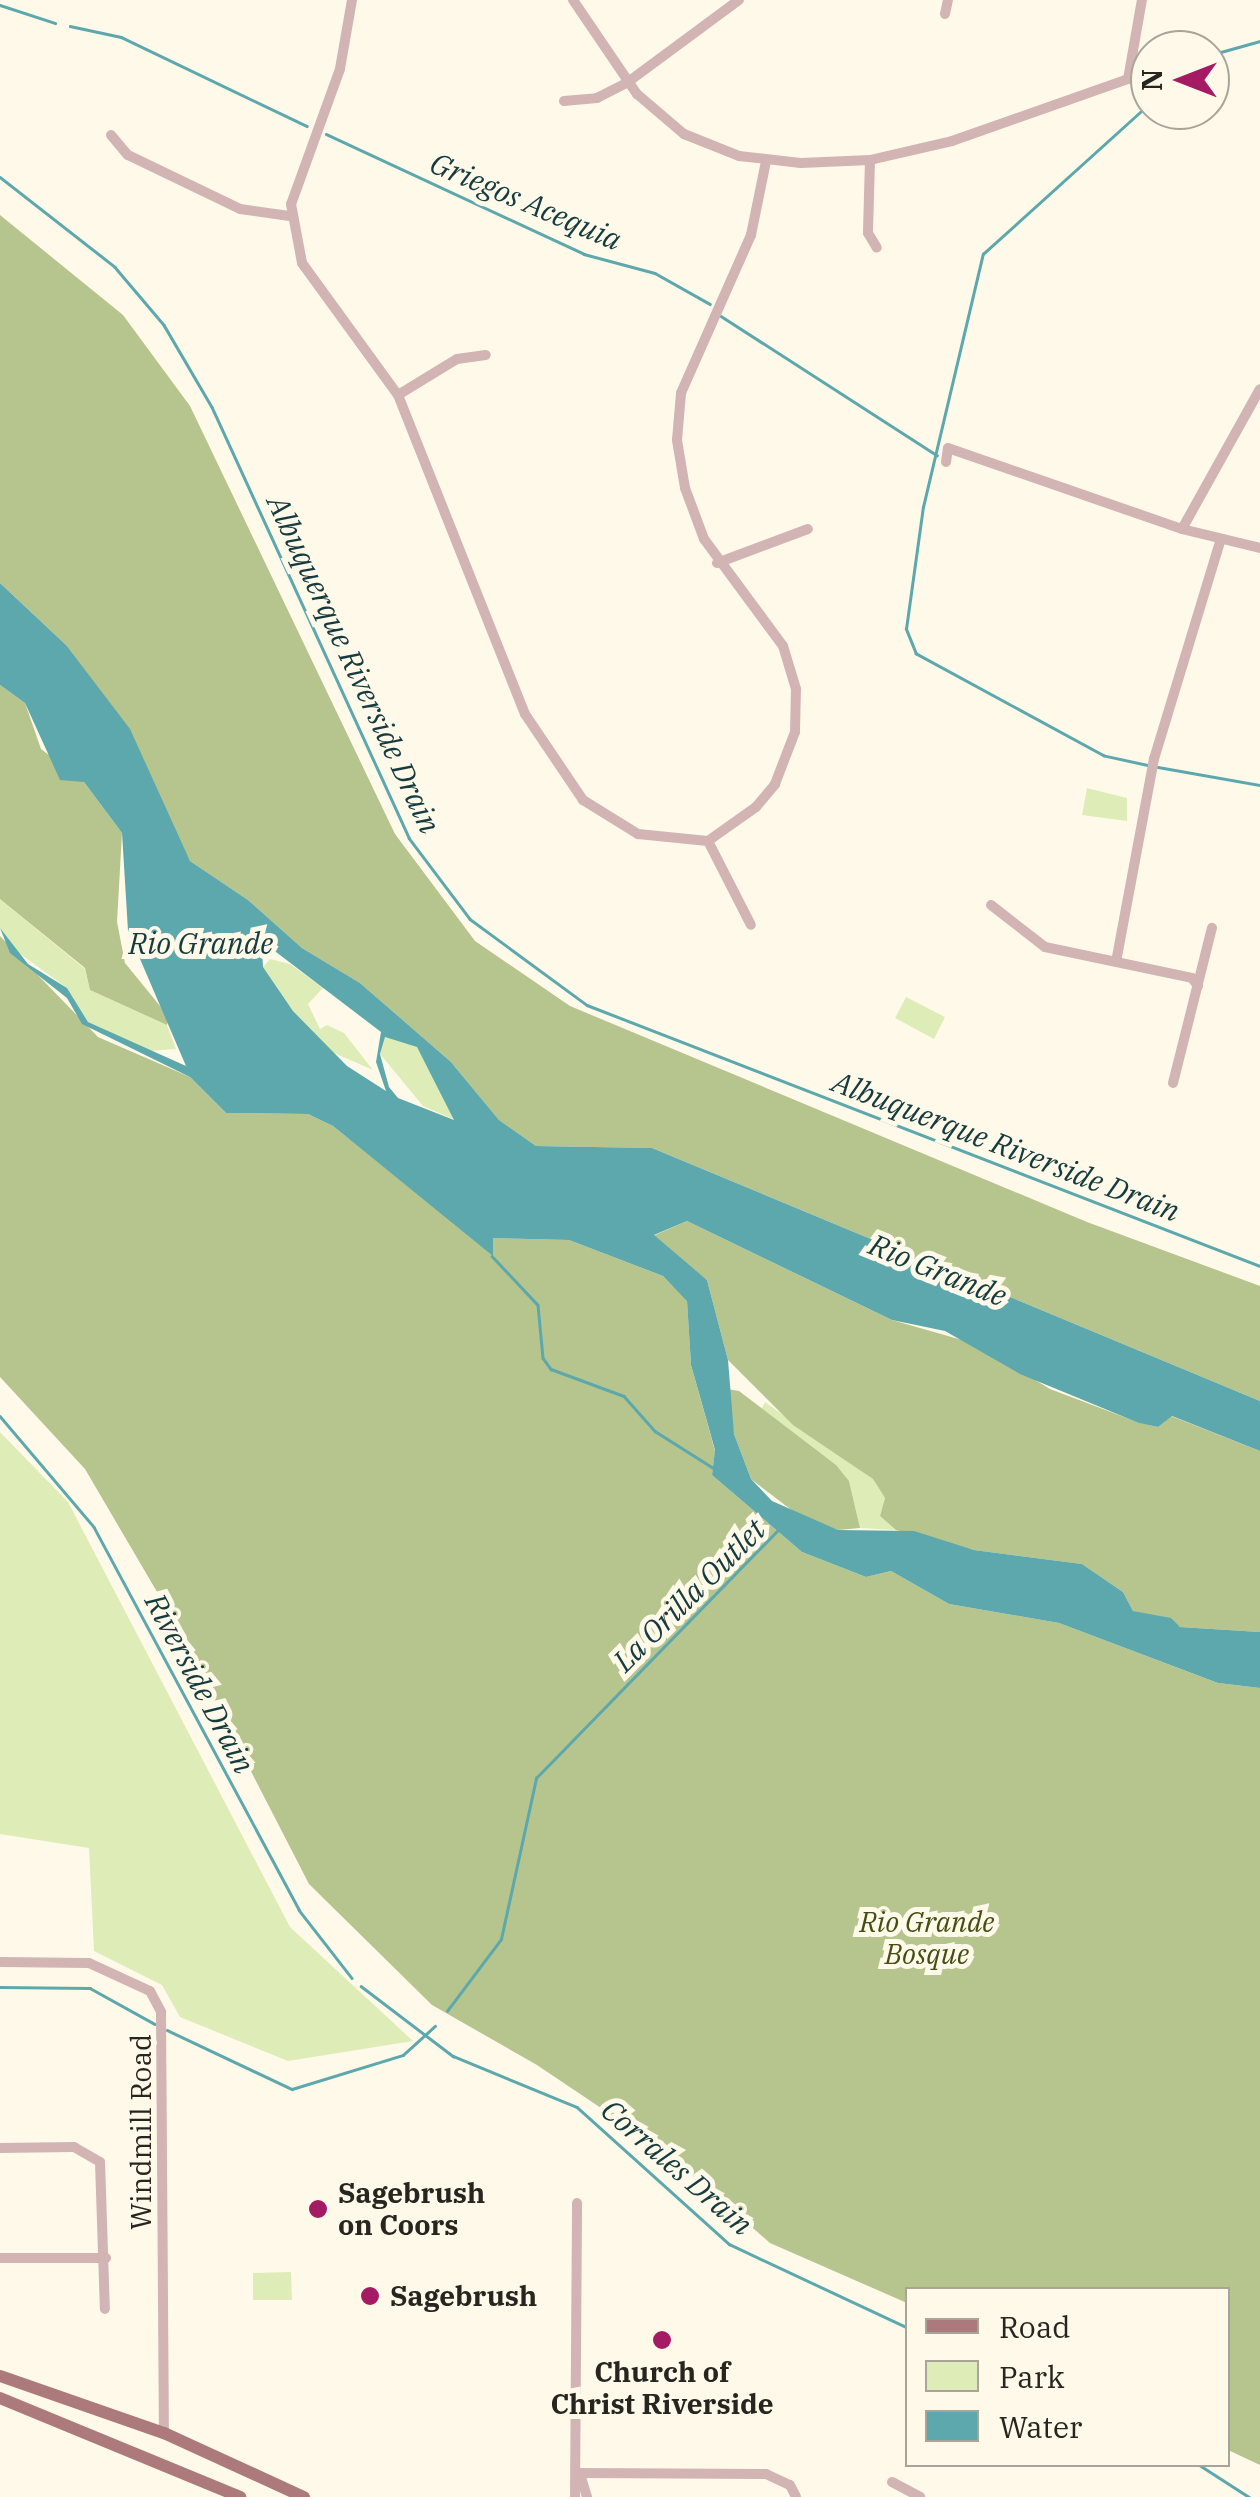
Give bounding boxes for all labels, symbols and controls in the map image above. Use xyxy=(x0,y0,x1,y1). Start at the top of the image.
north arrow xyxy=(1130,30,1230,130)
text: N xyxy=(1133,69,1170,91)
water label: Griegos Acequia xyxy=(425,145,627,257)
water label: Albuquerque Riverside Drain xyxy=(260,489,448,839)
water label: Rio Grande xyxy=(129,925,273,961)
water label: Albuquerque Riverside Drain xyxy=(827,1063,1185,1229)
water label: Rio Grande xyxy=(864,1226,1012,1314)
water label: La Orilla Outlet xyxy=(605,1511,773,1679)
water label: Riverside Drain xyxy=(138,1587,262,1779)
park label: Rio Grande Bosque xyxy=(859,1905,995,1971)
street label: Windmill Road xyxy=(124,2034,158,2230)
water label: Corrales Drain xyxy=(594,2092,760,2242)
place label: Sagebrush on Coors xyxy=(338,2176,485,2242)
marker: Sagebrush on Coors xyxy=(307,2198,329,2220)
place label: Sagebrush xyxy=(390,2279,537,2313)
marker: Sagebrush xyxy=(359,2285,381,2307)
legend xyxy=(905,2287,1230,2467)
text: Road xyxy=(999,2307,1071,2346)
marker: Church of Christ Riverside xyxy=(651,2329,673,2351)
place label: Church of Christ Riverside xyxy=(550,2355,774,2421)
text: Park xyxy=(999,2357,1065,2396)
text: Water xyxy=(999,2407,1082,2446)

